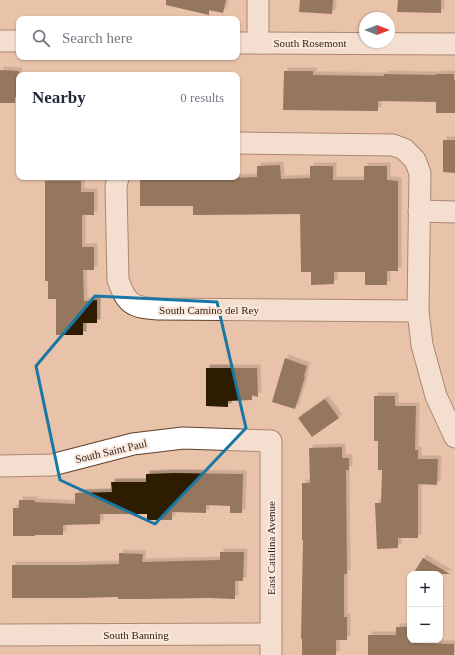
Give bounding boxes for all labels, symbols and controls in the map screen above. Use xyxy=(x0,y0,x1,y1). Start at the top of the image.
north arrow xyxy=(359,12,395,48)
search box xyxy=(16,16,240,60)
icon: search xyxy=(30,27,52,49)
text: Search here xyxy=(62,30,132,46)
street label: South Rosemont xyxy=(273,37,347,49)
text: Nearby xyxy=(32,88,86,107)
text: 0 results xyxy=(180,90,224,105)
street label: South Camino del Rey xyxy=(159,304,259,316)
street label: South Saint Paul xyxy=(74,437,148,465)
street label: East Catalina Avenue xyxy=(265,501,277,595)
map controls xyxy=(407,571,443,643)
button: + xyxy=(407,571,443,607)
button: − xyxy=(407,607,443,643)
street label: South Banning xyxy=(103,629,169,641)

